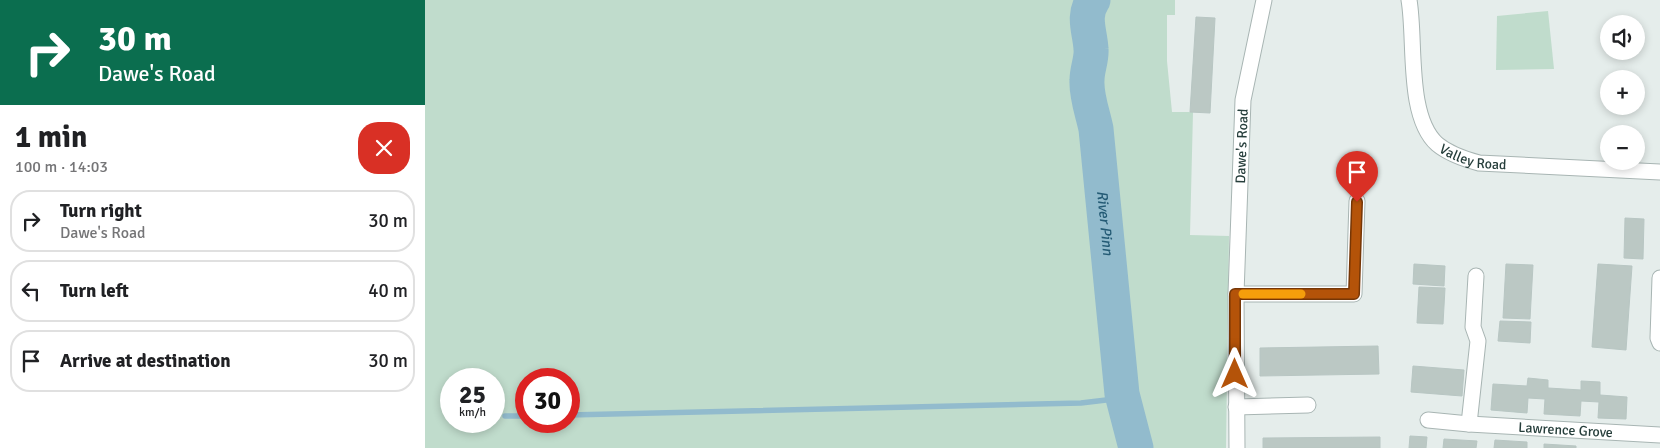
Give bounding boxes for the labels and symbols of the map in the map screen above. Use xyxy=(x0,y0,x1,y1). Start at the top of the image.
street label: Dawe's Road xyxy=(1231,108,1251,184)
street label: Valley Road xyxy=(1436,140,1507,173)
pin xyxy=(1336,151,1378,202)
water label: River Pinn xyxy=(1093,190,1117,257)
position arrow xyxy=(1208,347,1260,399)
speed limit sign: 30 xyxy=(515,368,580,433)
street label: Lawrence Grove xyxy=(1518,418,1613,441)

